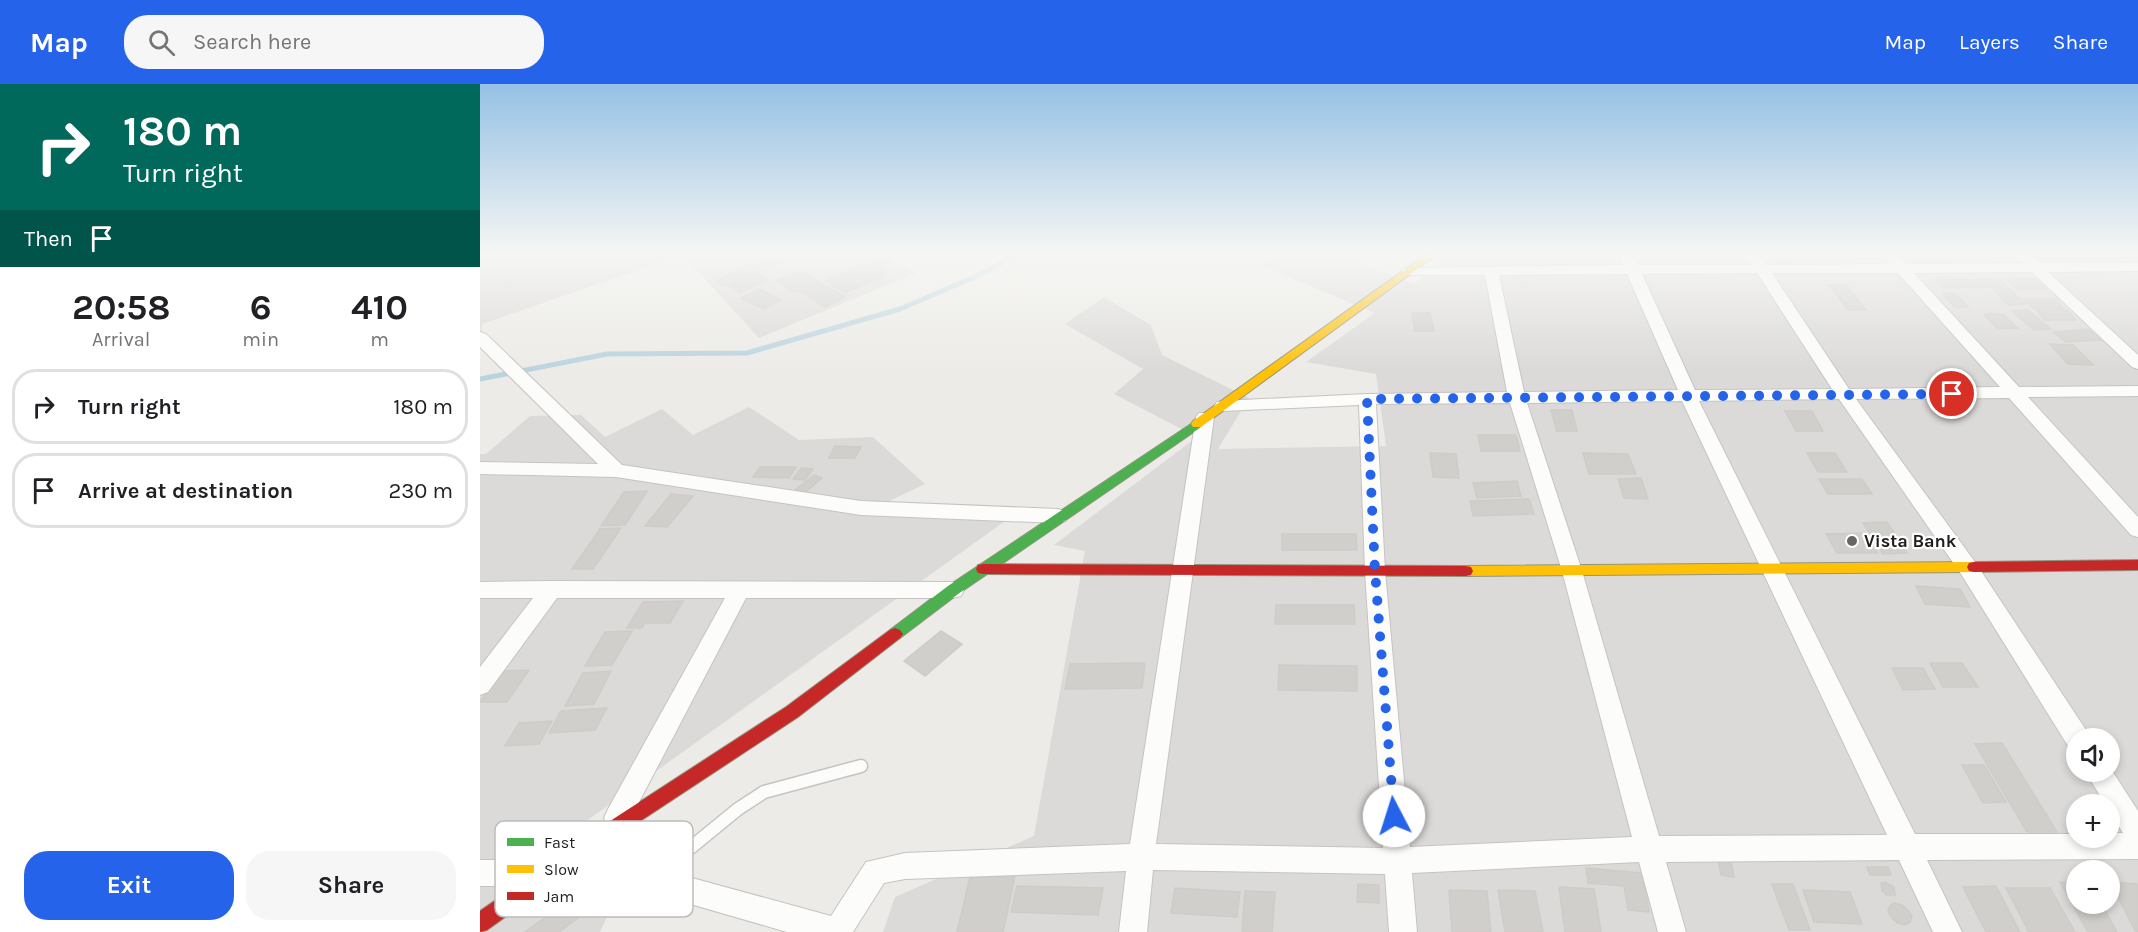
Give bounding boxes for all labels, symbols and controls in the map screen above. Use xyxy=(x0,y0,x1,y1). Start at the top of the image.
search box xyxy=(124,15,544,69)
text: Map xyxy=(30,26,88,59)
icon: search xyxy=(145,26,178,59)
text: Search here xyxy=(193,29,311,55)
text: Map xyxy=(1884,30,1926,54)
text: Layers xyxy=(1959,30,2020,54)
text: Share xyxy=(2053,30,2108,54)
text: 180 m xyxy=(123,106,242,156)
icon: right xyxy=(24,108,102,186)
text: Turn right xyxy=(123,157,243,189)
icon: arrive xyxy=(85,222,118,255)
text: Then xyxy=(24,226,73,252)
text: 20:58 xyxy=(72,286,170,328)
text: 6 xyxy=(250,286,272,328)
text: 410 xyxy=(351,286,408,328)
text: Arrival xyxy=(92,328,150,351)
text: min xyxy=(242,328,279,351)
text: m xyxy=(370,328,389,351)
pin xyxy=(1926,368,1977,419)
icon: arrive xyxy=(1935,377,1968,410)
icon: right xyxy=(27,390,60,423)
text: Turn right xyxy=(78,394,181,420)
text: 180 m xyxy=(393,394,453,420)
icon: arrive xyxy=(27,474,60,507)
text: Arrive at destination xyxy=(78,478,293,504)
text: 230 m xyxy=(388,478,453,504)
place label: Vista Bank xyxy=(1864,530,1957,552)
marker: Vista Bank xyxy=(1845,534,1859,548)
map controls xyxy=(2066,728,2120,914)
button: sound xyxy=(2066,728,2120,782)
position arrow xyxy=(1362,784,1426,848)
button: + xyxy=(2066,794,2120,848)
legend xyxy=(495,821,693,917)
text: Fast xyxy=(544,833,575,852)
button: Exit xyxy=(24,851,234,920)
button: Share xyxy=(246,851,456,920)
text: Slow xyxy=(544,860,579,879)
button: − xyxy=(2066,860,2120,914)
text: Jam xyxy=(544,887,574,906)

